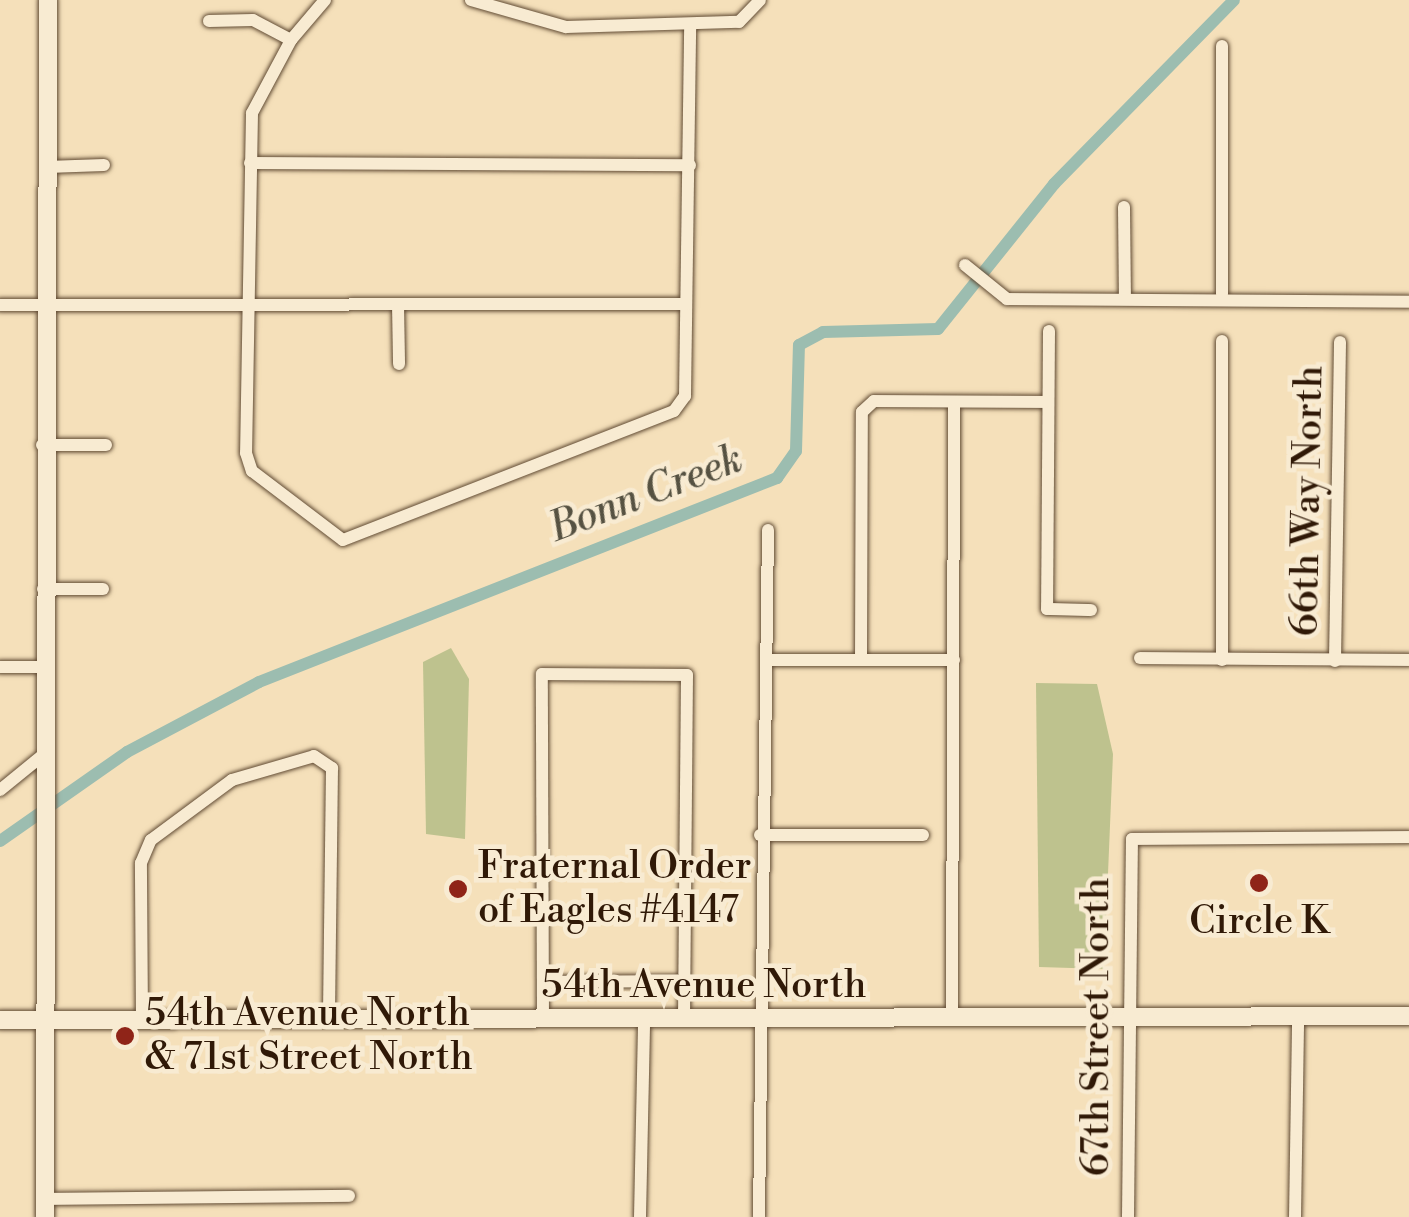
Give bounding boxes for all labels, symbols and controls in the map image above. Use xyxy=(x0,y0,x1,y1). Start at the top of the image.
street label: 66th Way North xyxy=(1283,365,1333,637)
water label: Bonn Creek xyxy=(543,435,749,553)
place label: Fraternal Order of Eagles #4147 xyxy=(478,844,751,934)
marker: Circle K xyxy=(1248,872,1270,894)
marker: Fraternal Order of Eagles #4147 xyxy=(447,878,469,900)
street label: 67th Street North xyxy=(1074,878,1120,1176)
place label: Circle K xyxy=(1189,899,1329,945)
street label: 54th Avenue North xyxy=(542,963,866,1009)
place label: 54th Avenue North & 71st Street North xyxy=(145,991,473,1080)
marker: 54th Avenue North & 71st Street North xyxy=(114,1025,136,1047)

